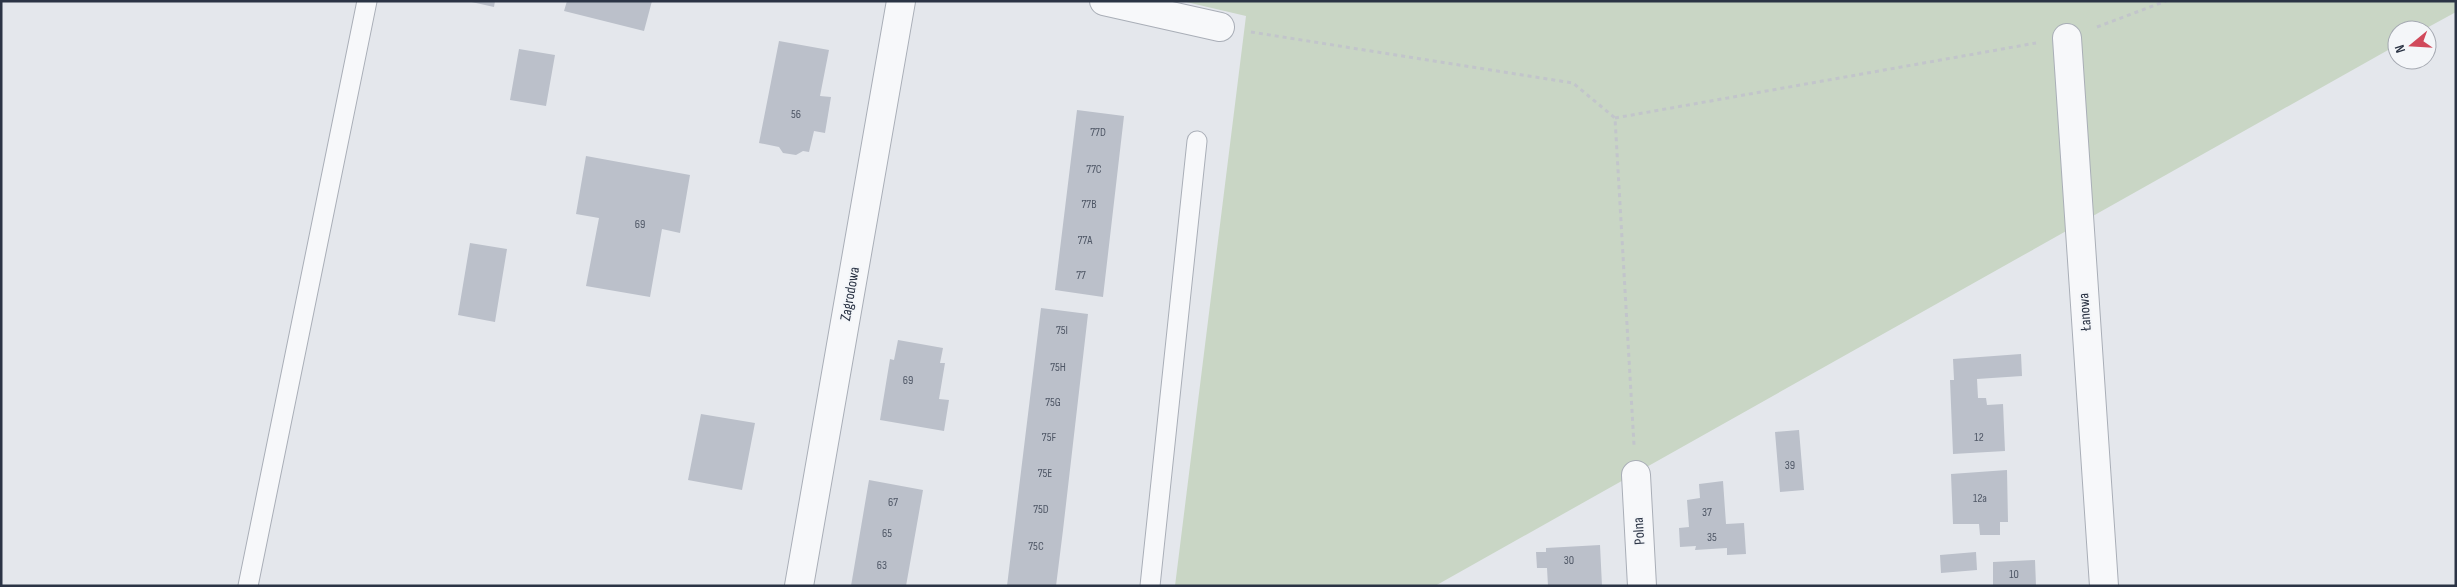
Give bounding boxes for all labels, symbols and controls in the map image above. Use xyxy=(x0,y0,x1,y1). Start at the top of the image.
north arrow xyxy=(2387,20,2437,70)
text: N xyxy=(2391,43,2409,55)
house number: 56 xyxy=(791,107,801,122)
house number: 77D xyxy=(1090,125,1106,140)
house number: 77C xyxy=(1086,162,1102,177)
house number: 77B xyxy=(1081,197,1097,212)
house number: 69 xyxy=(635,217,645,232)
house number: 77A xyxy=(1078,233,1093,248)
street label: Zagrodowa xyxy=(836,265,864,322)
house number: 77 xyxy=(1076,268,1086,283)
street label: Łanowa xyxy=(2074,292,2096,333)
house number: 75I xyxy=(1056,323,1068,338)
house number: 75H xyxy=(1050,360,1066,375)
house number: 69 xyxy=(903,373,913,388)
house number: 75G xyxy=(1045,395,1061,410)
house number: 75F xyxy=(1042,430,1056,445)
house number: 12 xyxy=(1974,430,1984,445)
house number: 39 xyxy=(1785,458,1795,473)
house number: 75E xyxy=(1038,466,1052,481)
house number: 12a xyxy=(1973,491,1987,506)
house number: 67 xyxy=(888,495,898,510)
house number: 75D xyxy=(1033,502,1049,517)
house number: 37 xyxy=(1702,505,1712,520)
street label: Polna xyxy=(1629,516,1649,545)
house number: 65 xyxy=(882,526,892,541)
house number: 35 xyxy=(1707,530,1717,545)
house number: 75C xyxy=(1028,539,1044,554)
house number: 30 xyxy=(1564,553,1574,568)
house number: 63 xyxy=(877,558,887,573)
house number: 10 xyxy=(2009,567,2019,582)

